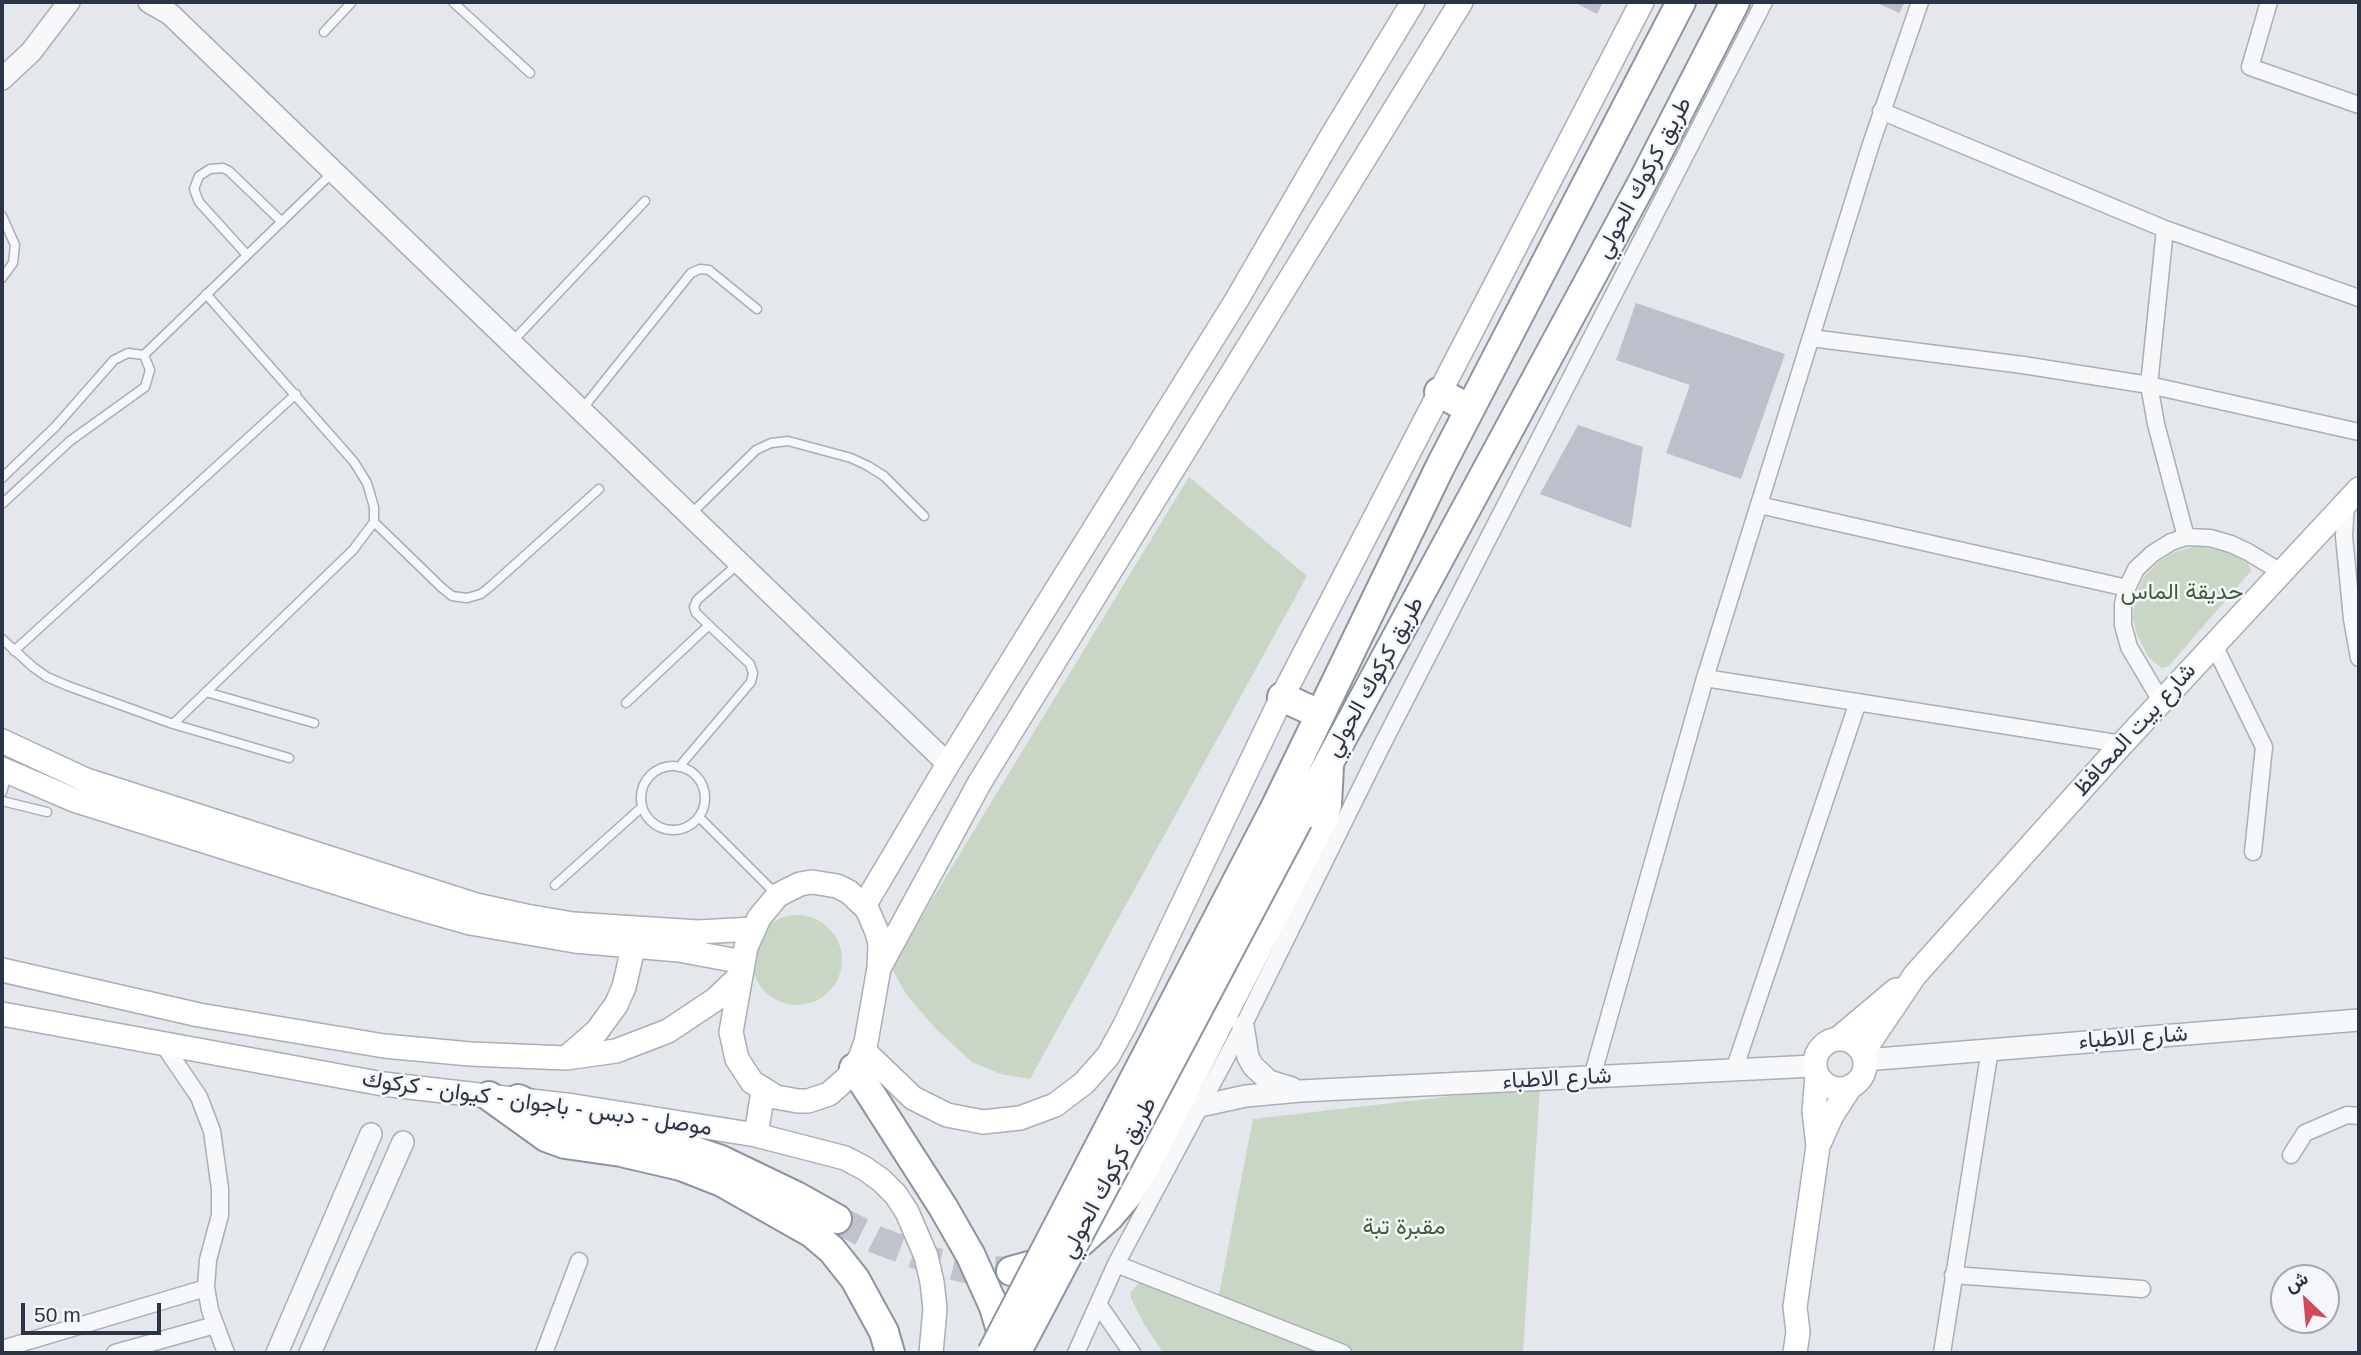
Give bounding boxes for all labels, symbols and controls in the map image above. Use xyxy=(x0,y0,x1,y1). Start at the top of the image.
street label: طريق كركوك الحولي xyxy=(1590,93,1698,263)
park label: حديقة الماس xyxy=(2121,579,2243,607)
street label: طريق كركوك الحولي xyxy=(1320,592,1430,762)
street label: شارع بيت المحافظ xyxy=(2068,657,2202,803)
street label: شارع الاطباء xyxy=(2078,1020,2188,1056)
street label: شارع الاطباء xyxy=(1502,1062,1612,1096)
street label: موصل - دبس - باجوان - كيوان - كركوك xyxy=(360,1066,714,1142)
street label: طريق كركوك الحولي xyxy=(1055,1093,1163,1263)
park label: مقبرة تبة xyxy=(1363,1214,1445,1242)
north arrow xyxy=(2270,1264,2340,1334)
text: ش xyxy=(2282,1267,2311,1296)
scale bar xyxy=(24,1288,164,1332)
text: 50 m xyxy=(34,1303,81,1326)

